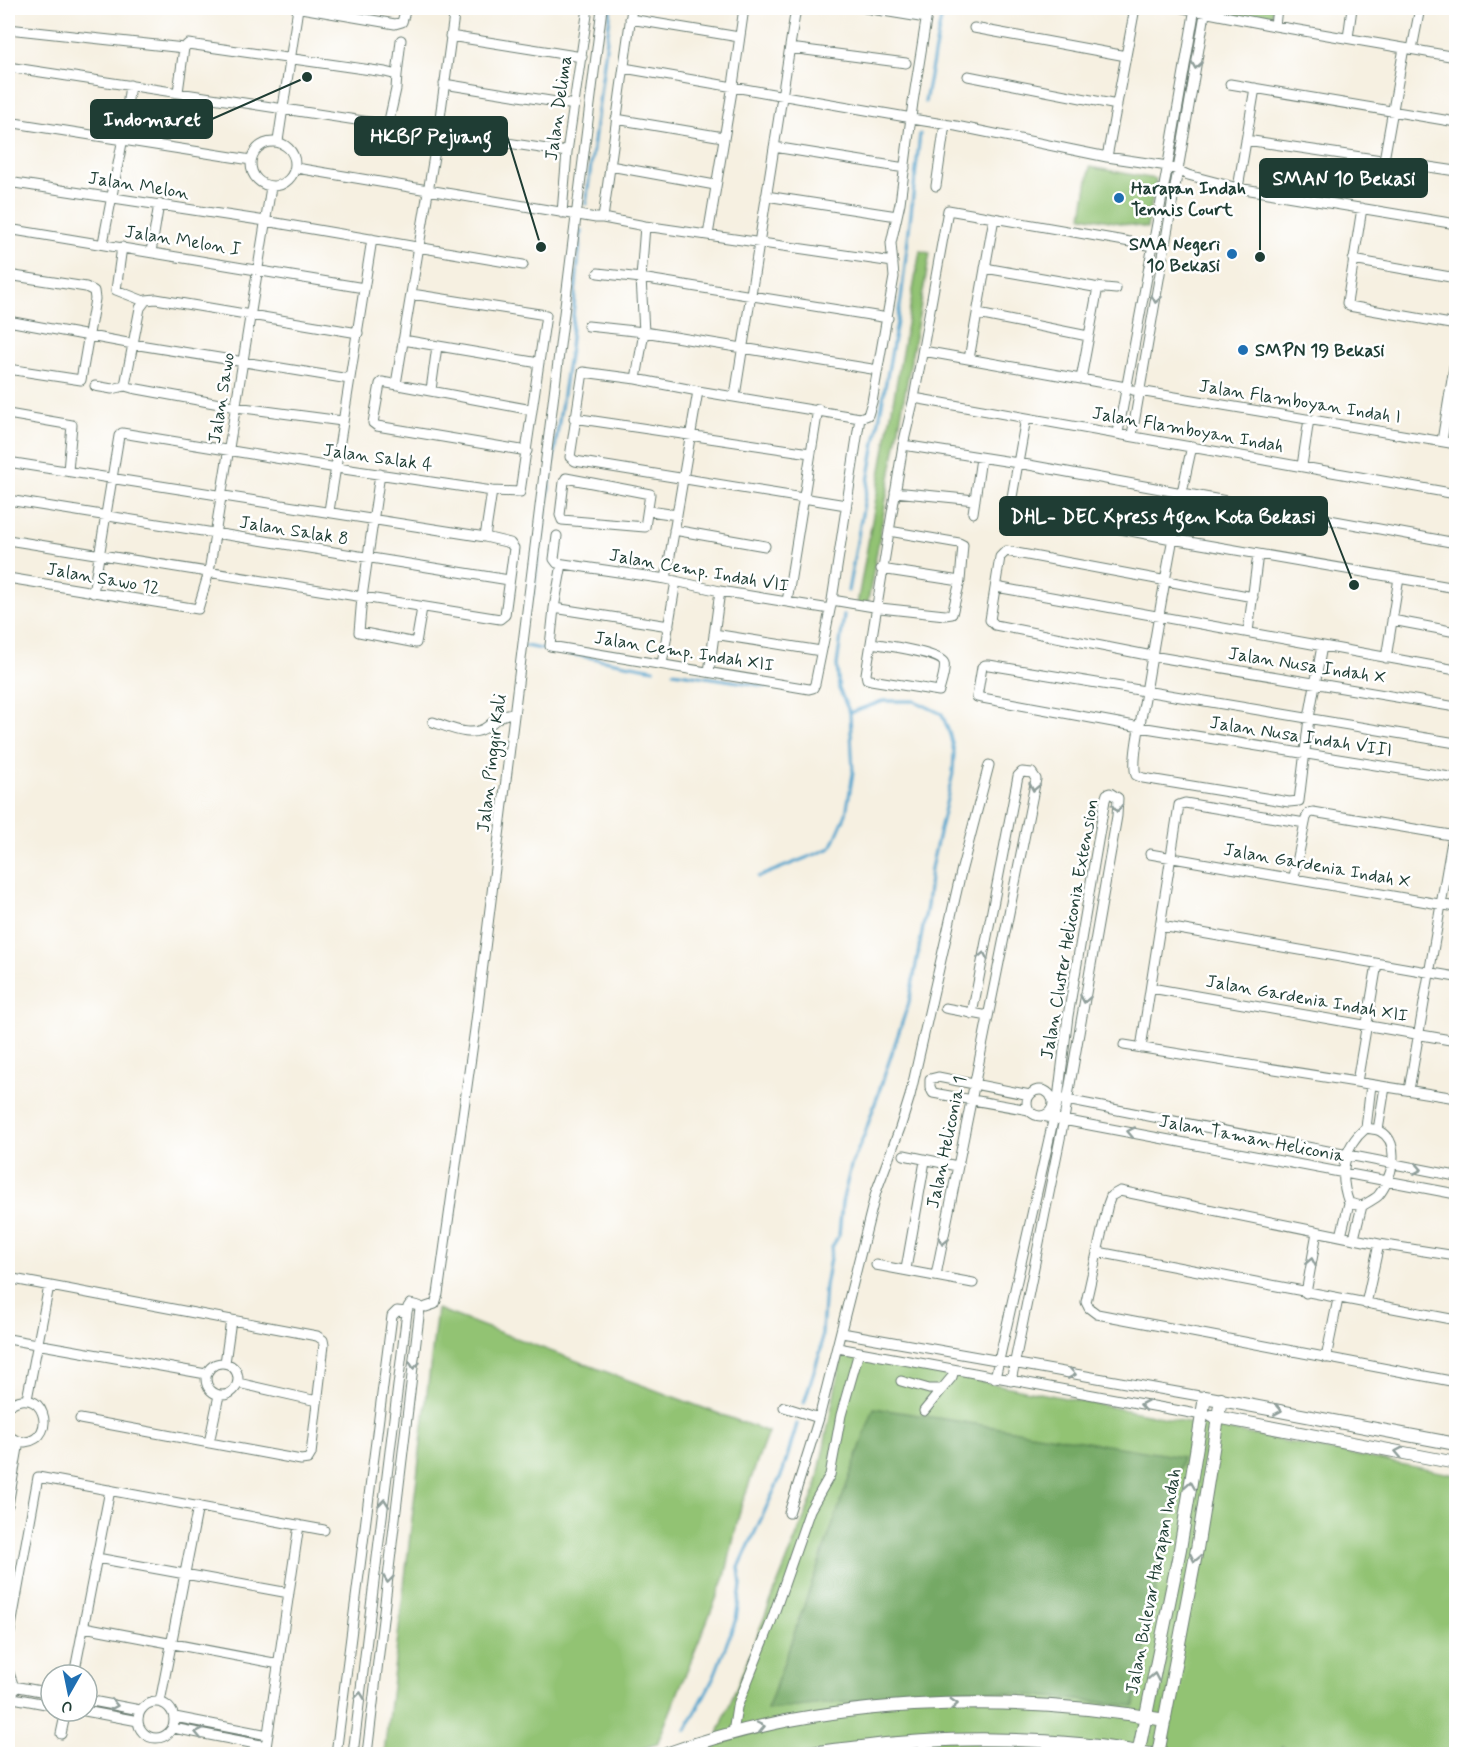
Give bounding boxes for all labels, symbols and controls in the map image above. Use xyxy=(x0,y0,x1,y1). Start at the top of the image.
street label: Jalan Delima xyxy=(540,54,578,162)
one-way arrow xyxy=(1191,61,1203,70)
callout: Indomaret xyxy=(91,100,212,138)
text: Indomaret xyxy=(103,107,201,134)
callout: HKBP Pejuang xyxy=(355,117,507,155)
text: HKBP Pejuang xyxy=(370,124,492,153)
callout: SMAN 10 Bekasi xyxy=(1260,159,1427,197)
street label: Jalan Melon xyxy=(86,166,191,206)
text: SMAN 10 Bekasi xyxy=(1273,166,1416,193)
place label: Harapan Indah Tennis Court xyxy=(1131,177,1246,222)
marker: Harapan Indah Tennis Court xyxy=(1112,191,1126,205)
street label: Jalan Melon I xyxy=(123,220,243,262)
place label: SMA Negeri 10 Bekasi xyxy=(1129,233,1220,278)
marker: SMA Negeri 10 Bekasi xyxy=(1225,247,1239,261)
one-way arrow xyxy=(1150,293,1163,303)
place label: SMPN 19 Bekasi xyxy=(1255,339,1384,363)
marker: SMPN 19 Bekasi xyxy=(1236,343,1250,357)
street label: Jalan Sawo xyxy=(203,351,241,445)
street label: Jalan Flamboyan Indah I xyxy=(1197,374,1403,430)
street label: Jalan Flamboyan Indah xyxy=(1090,401,1285,459)
street label: Jalan Salak 4 xyxy=(322,438,434,478)
callout: DHL- DEC Xpress Agen Kota Bekasi xyxy=(1000,497,1327,535)
text: DHL- DEC Xpress Agen Kota Bekasi xyxy=(1010,504,1316,533)
street label: Jalan Salak 8 xyxy=(238,511,350,551)
street label: Jalan Cemp. Indah VII xyxy=(607,543,790,599)
street label: Jalan Sawo 12 xyxy=(44,557,161,601)
street label: Jalan Cemp. Indah XII xyxy=(592,626,775,678)
street label: Jalan Nusa Indah X xyxy=(1226,642,1387,690)
street label: Jalan Pinggir Kali xyxy=(472,692,513,834)
street label: Jalan Nusa Indah VIII xyxy=(1208,711,1394,763)
one-way arrow xyxy=(1028,782,1041,792)
street label: Jalan Cluster Heliconia Extension xyxy=(1035,797,1105,1061)
one-way arrow xyxy=(1111,803,1123,812)
street label: Jalan Gardenia Indah X xyxy=(1221,838,1412,894)
one-way arrow xyxy=(976,951,989,961)
street label: Jalan Gardenia Indah XII xyxy=(1204,969,1410,1029)
one-way arrow xyxy=(1079,994,1092,1004)
street label: Jalan Heliconia 1 xyxy=(921,1074,973,1211)
street label: Jalan Taman Heliconia xyxy=(1157,1109,1347,1169)
one-way arrow xyxy=(1126,1126,1136,1139)
one-way arrow xyxy=(1412,1162,1422,1175)
one-way arrow xyxy=(937,1236,950,1246)
one-way arrow xyxy=(1304,1258,1317,1268)
one-way arrow xyxy=(408,1360,420,1369)
one-way arrow xyxy=(1067,1367,1077,1380)
one-way arrow xyxy=(1139,1399,1149,1411)
one-way arrow xyxy=(1273,1403,1283,1416)
one-way arrow xyxy=(1394,1446,1404,1459)
street label: Jalan Bulevar Harapan Indah xyxy=(1120,1466,1188,1696)
one-way arrow xyxy=(1184,1480,1196,1490)
one-way arrow xyxy=(377,1498,389,1507)
one-way arrow xyxy=(1189,1552,1202,1562)
one-way arrow xyxy=(383,1574,395,1584)
north arrow xyxy=(39,1663,99,1723)
one-way arrow xyxy=(1147,1672,1160,1682)
one-way arrow xyxy=(353,1692,366,1701)
text: U xyxy=(60,1695,74,1718)
one-way arrow xyxy=(950,1697,959,1710)
one-way arrow xyxy=(108,1698,118,1711)
one-way arrow xyxy=(756,1722,766,1735)
one-way arrow xyxy=(194,1727,204,1740)

